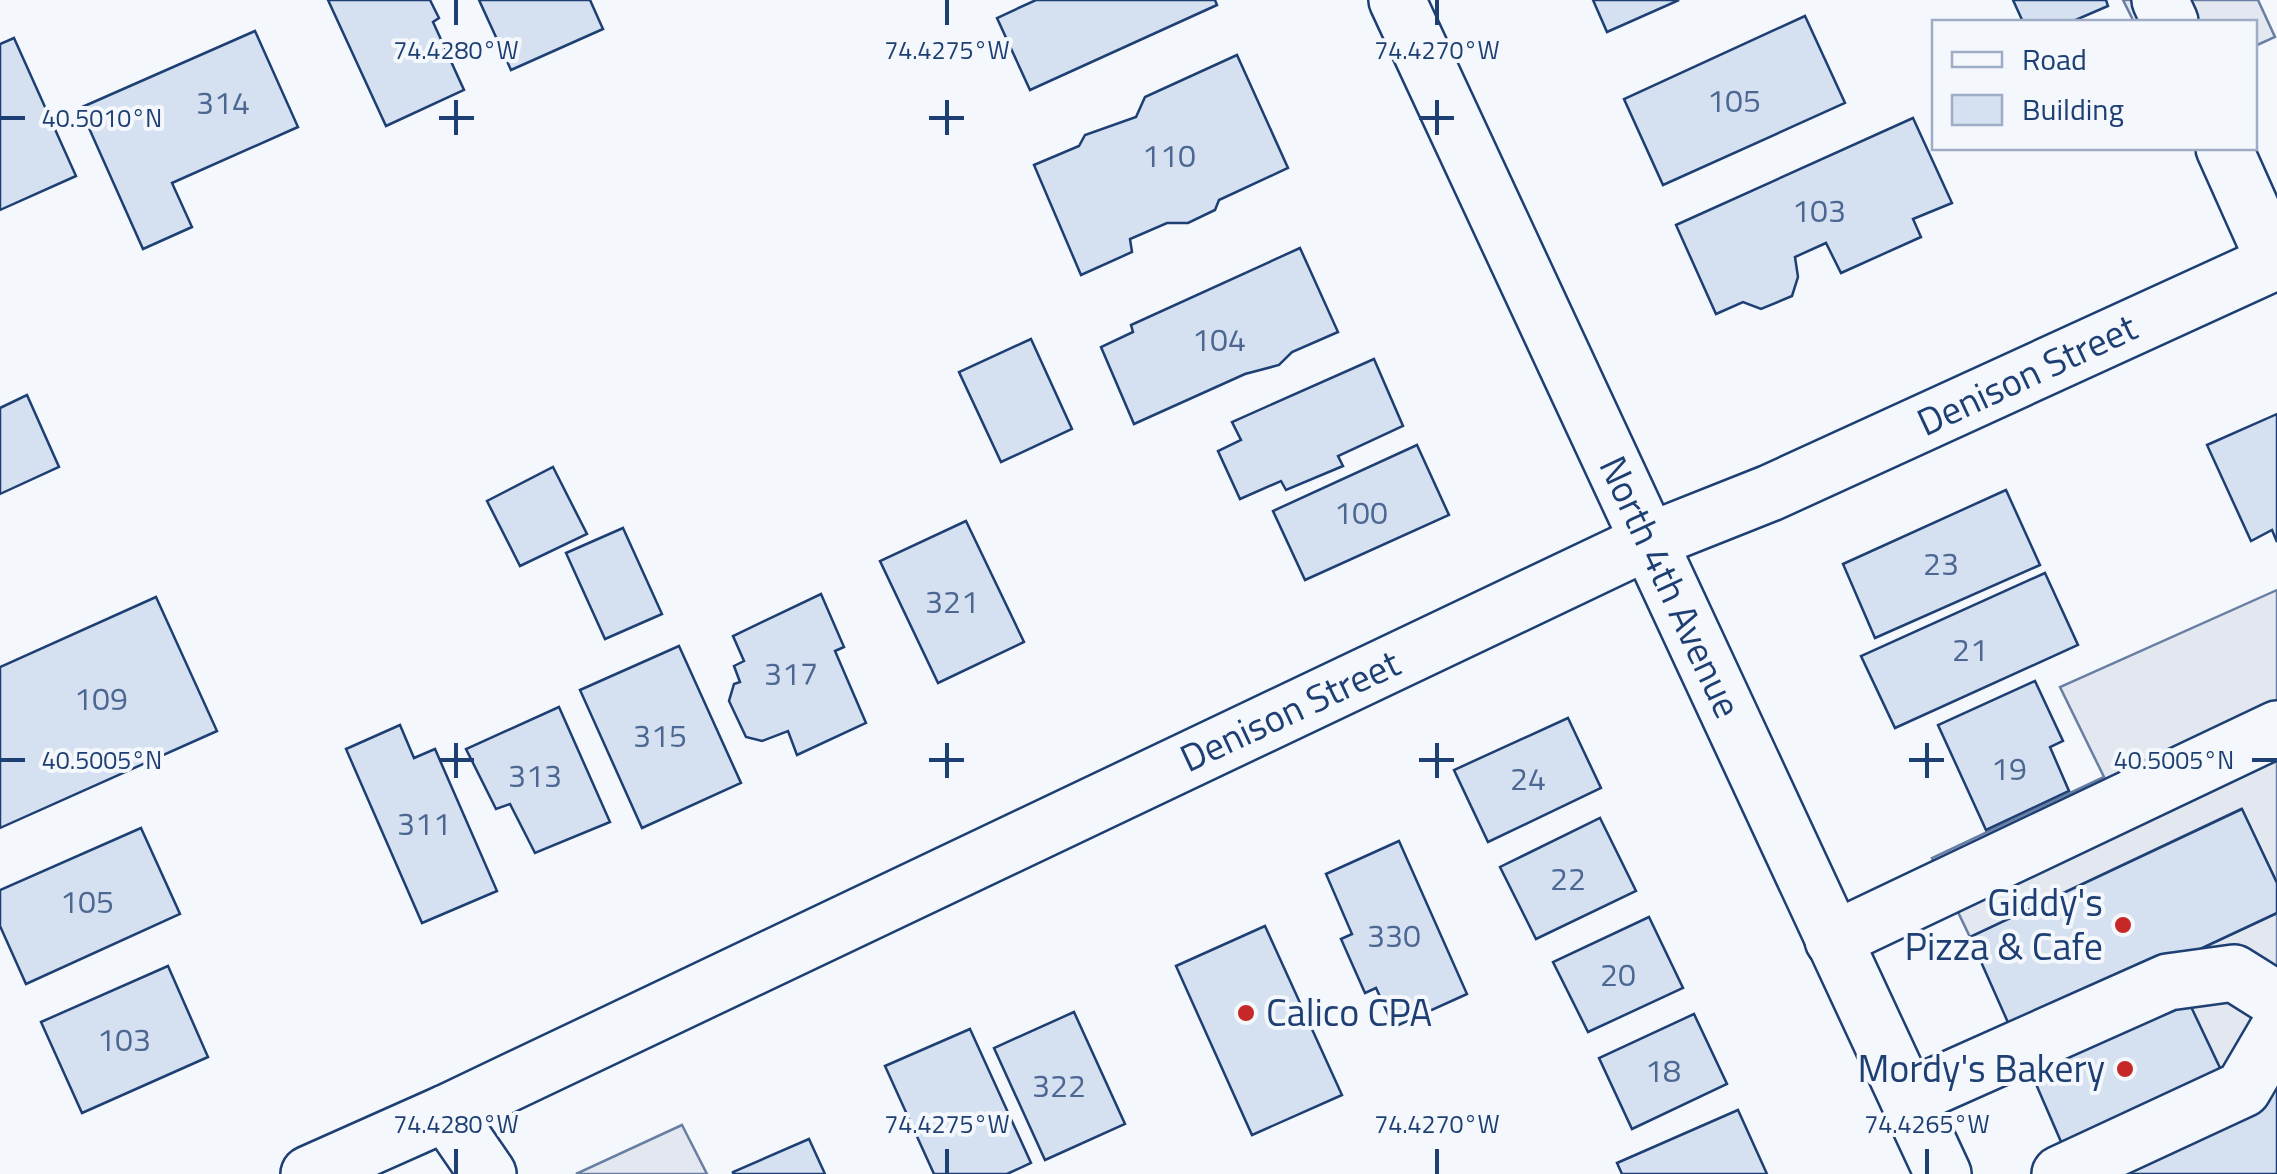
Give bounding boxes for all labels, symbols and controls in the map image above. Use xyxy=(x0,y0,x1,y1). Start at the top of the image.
legend xyxy=(1932,20,2257,150)
text: 74.4280°W xyxy=(393,31,519,69)
text: 74.4275°W xyxy=(884,31,1010,69)
text: 74.4270°W xyxy=(1374,31,1500,69)
text: Road xyxy=(2022,36,2087,82)
house number: 105 xyxy=(1707,76,1761,124)
house number: 314 xyxy=(196,78,250,126)
text: Building xyxy=(2022,86,2124,132)
text: 40.5010°N xyxy=(42,99,162,137)
house number: 110 xyxy=(1142,131,1196,179)
house number: 103 xyxy=(1792,186,1846,234)
street label: Denison Street xyxy=(1907,298,2146,450)
house number: 104 xyxy=(1192,315,1246,363)
street label: North 4th Avenue xyxy=(1585,446,1757,727)
house number: 100 xyxy=(1334,488,1388,536)
house number: 23 xyxy=(1923,539,1959,587)
house number: 321 xyxy=(925,577,979,625)
house number: 21 xyxy=(1952,625,1988,673)
street label: Denison Street xyxy=(1170,634,1409,786)
house number: 317 xyxy=(764,649,818,697)
house number: 109 xyxy=(74,674,128,722)
house number: 315 xyxy=(633,711,687,759)
text: 40.5005°N xyxy=(42,741,162,779)
text: 40.5005°N xyxy=(2114,741,2234,779)
house number: 19 xyxy=(1991,744,2027,792)
house number: 313 xyxy=(508,751,562,799)
house number: 24 xyxy=(1510,754,1546,802)
house number: 311 xyxy=(397,799,451,847)
house number: 22 xyxy=(1550,854,1586,902)
place label: Giddy's Pizza & Cafe xyxy=(1905,873,2103,975)
house number: 105 xyxy=(60,877,114,925)
house number: 330 xyxy=(1367,911,1421,959)
marker: Giddy's Pizza & Cafe xyxy=(2112,914,2134,936)
house number: 20 xyxy=(1600,950,1636,998)
place label: Calico CPA xyxy=(1266,983,1432,1041)
marker: Calico CPA xyxy=(1235,1002,1257,1024)
house number: 103 xyxy=(97,1015,151,1063)
place label: Mordy's Bakery xyxy=(1858,1039,2105,1097)
house number: 18 xyxy=(1645,1046,1681,1094)
marker: Mordy's Bakery xyxy=(2114,1058,2136,1080)
house number: 322 xyxy=(1032,1061,1086,1109)
text: 74.4280°W xyxy=(393,1105,519,1143)
text: 74.4275°W xyxy=(884,1105,1010,1143)
text: 74.4270°W xyxy=(1374,1105,1500,1143)
text: 74.4265°W xyxy=(1864,1105,1990,1143)

